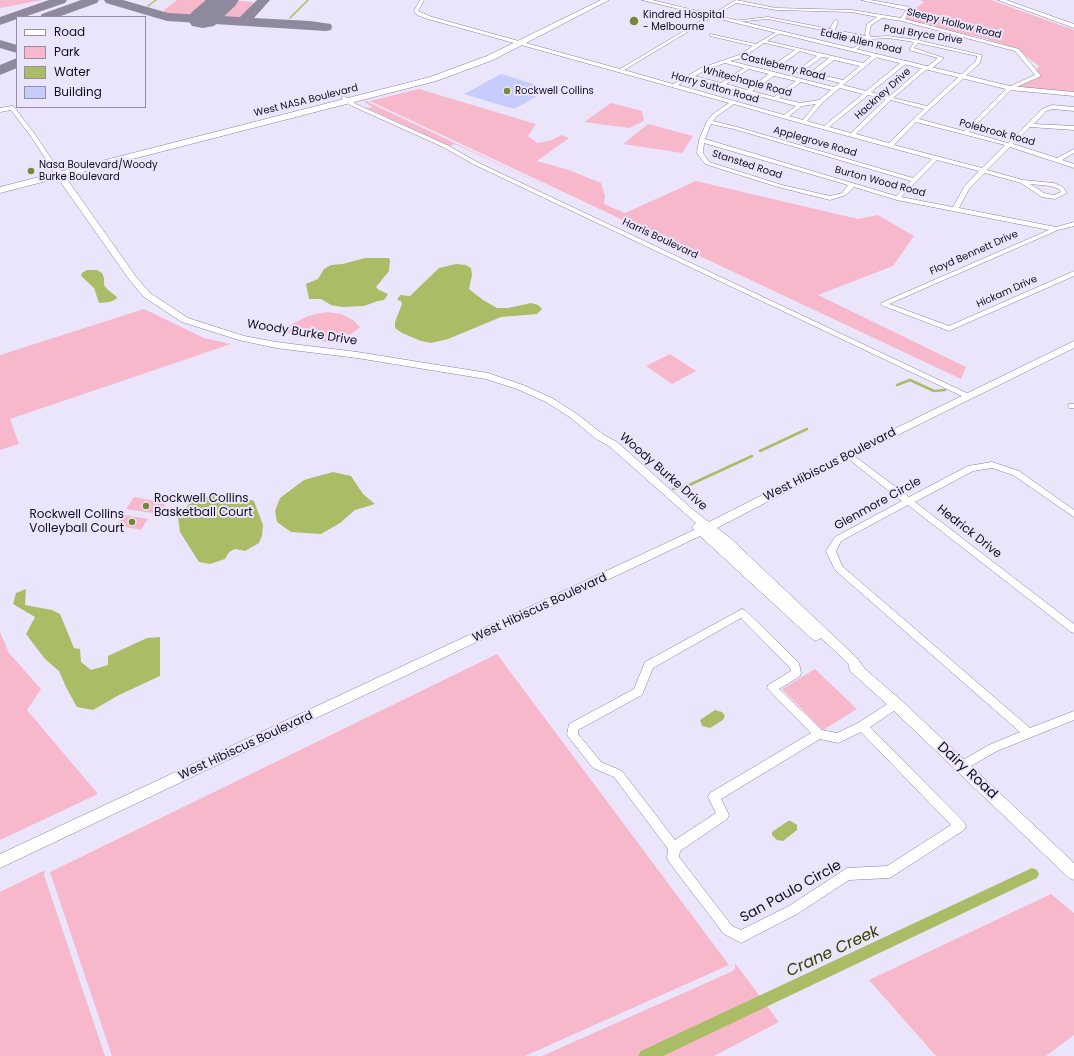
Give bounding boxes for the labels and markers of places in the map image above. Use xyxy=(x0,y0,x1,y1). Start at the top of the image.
place label: Kindred Hospital - Melbourne xyxy=(643,9,725,32)
marker: Kindred Hospital - Melbourne xyxy=(628,15,640,27)
place label: Rockwell Collins xyxy=(515,85,594,97)
marker: Rockwell Collins xyxy=(502,86,512,96)
place label: Nasa Boulevard/Woody Burke Boulevard xyxy=(39,159,158,182)
marker: Nasa Boulevard/Woody Burke Boulevard xyxy=(26,166,36,176)
place label: Rockwell Collins Basketball Court xyxy=(154,492,253,520)
marker: Rockwell Collins Basketball Court xyxy=(141,501,151,511)
place label: Rockwell Collins Volleyball Court xyxy=(29,508,124,536)
marker: Rockwell Collins Volleyball Court xyxy=(127,517,137,527)

